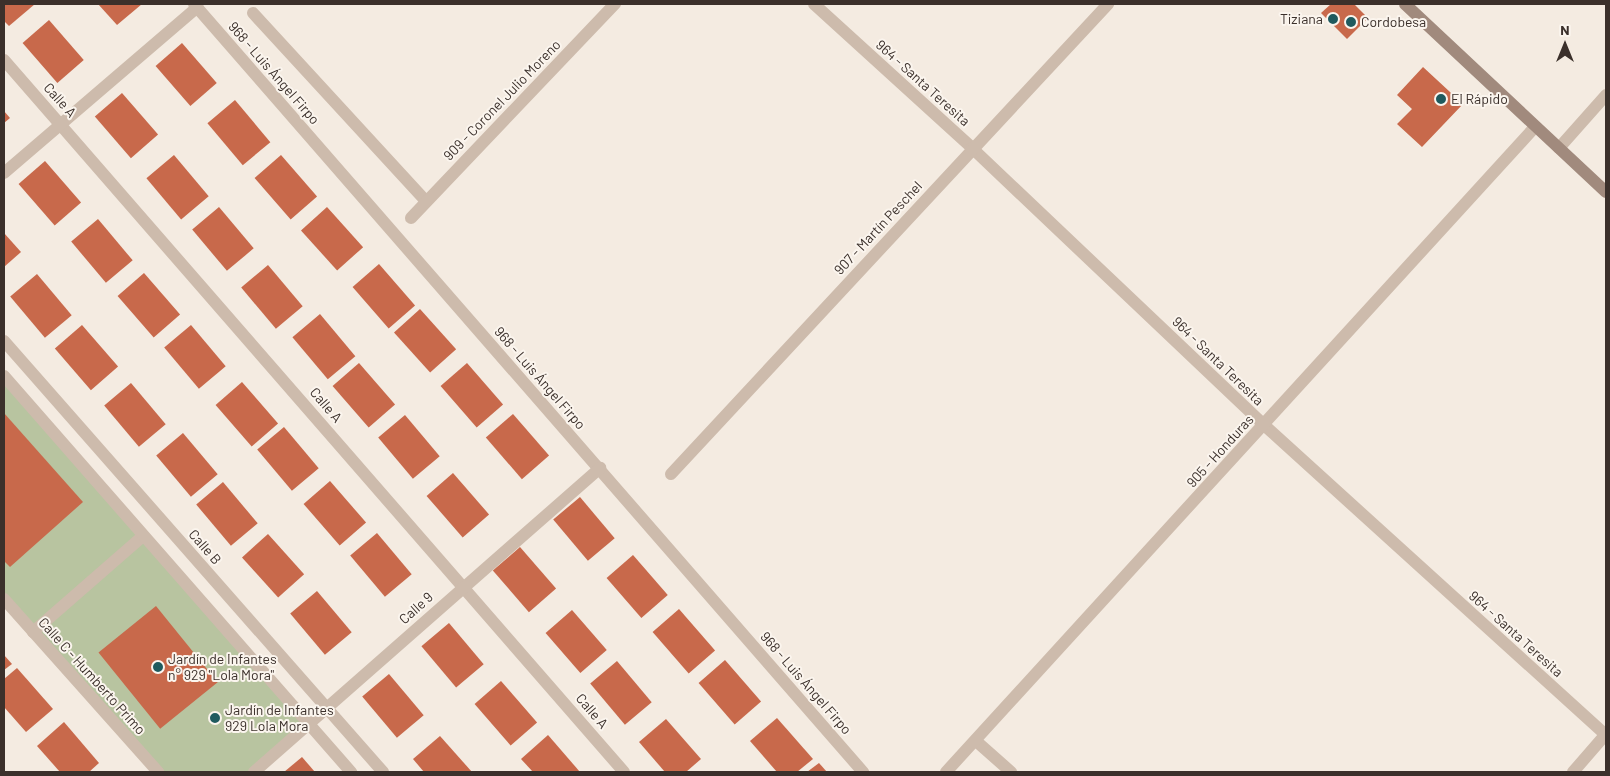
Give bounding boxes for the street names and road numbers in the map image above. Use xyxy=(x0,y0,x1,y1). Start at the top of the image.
street label: 968 - Luis Ángel Firpo xyxy=(225,18,323,128)
street label: 909 - Coronel Julio Moreno xyxy=(440,36,564,164)
street label: 964 - Santa Teresita xyxy=(873,36,973,130)
street label: Calle A xyxy=(40,79,80,121)
street label: 907 - Martín Peschel xyxy=(830,178,926,278)
street label: 964 - Santa Teresita xyxy=(1169,313,1267,409)
street label: 968 - Luis Ángel Firpo xyxy=(491,323,589,433)
street label: Calle A xyxy=(306,384,346,426)
street label: 905 - Honduras xyxy=(1183,411,1257,491)
street label: Calle B xyxy=(185,526,225,568)
street label: 964 - Santa Teresita xyxy=(1466,587,1566,681)
street label: Calle 9 xyxy=(396,589,436,627)
street label: Calle C - Humberto Primo xyxy=(35,614,149,738)
street label: 968 - Luis Ángel Firpo xyxy=(757,628,855,738)
street label: Calle A xyxy=(572,690,612,732)

